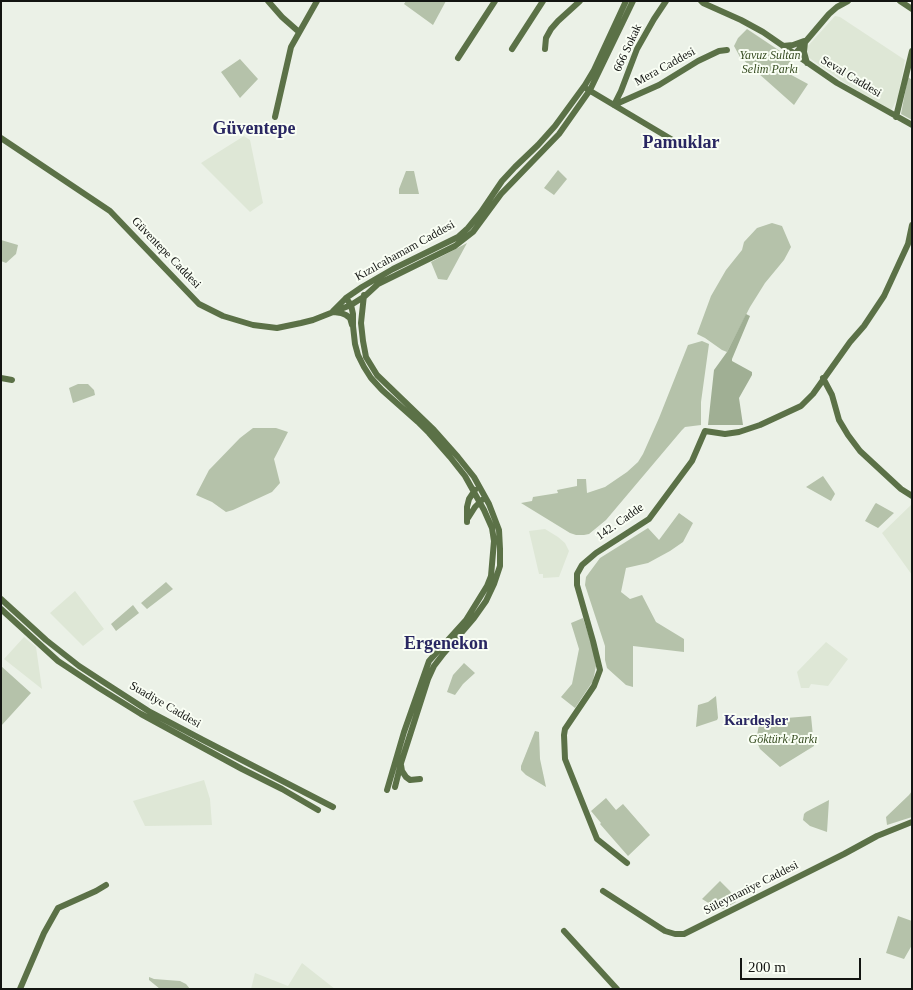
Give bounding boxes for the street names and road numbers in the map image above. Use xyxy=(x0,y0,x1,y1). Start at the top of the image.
street label: 666 Sokak xyxy=(611,22,645,74)
street label: Mera Caddesi xyxy=(632,44,698,90)
street label: Seval Caddesi xyxy=(818,53,884,101)
street label: Güventepe Caddesi xyxy=(128,214,204,292)
street label: Kızılcahamam Caddesi xyxy=(353,218,457,284)
street label: 142. Cadde xyxy=(593,500,647,544)
street label: Suadiye Caddesi xyxy=(127,679,203,731)
street label: Süleymaniye Caddesi xyxy=(701,858,801,918)

